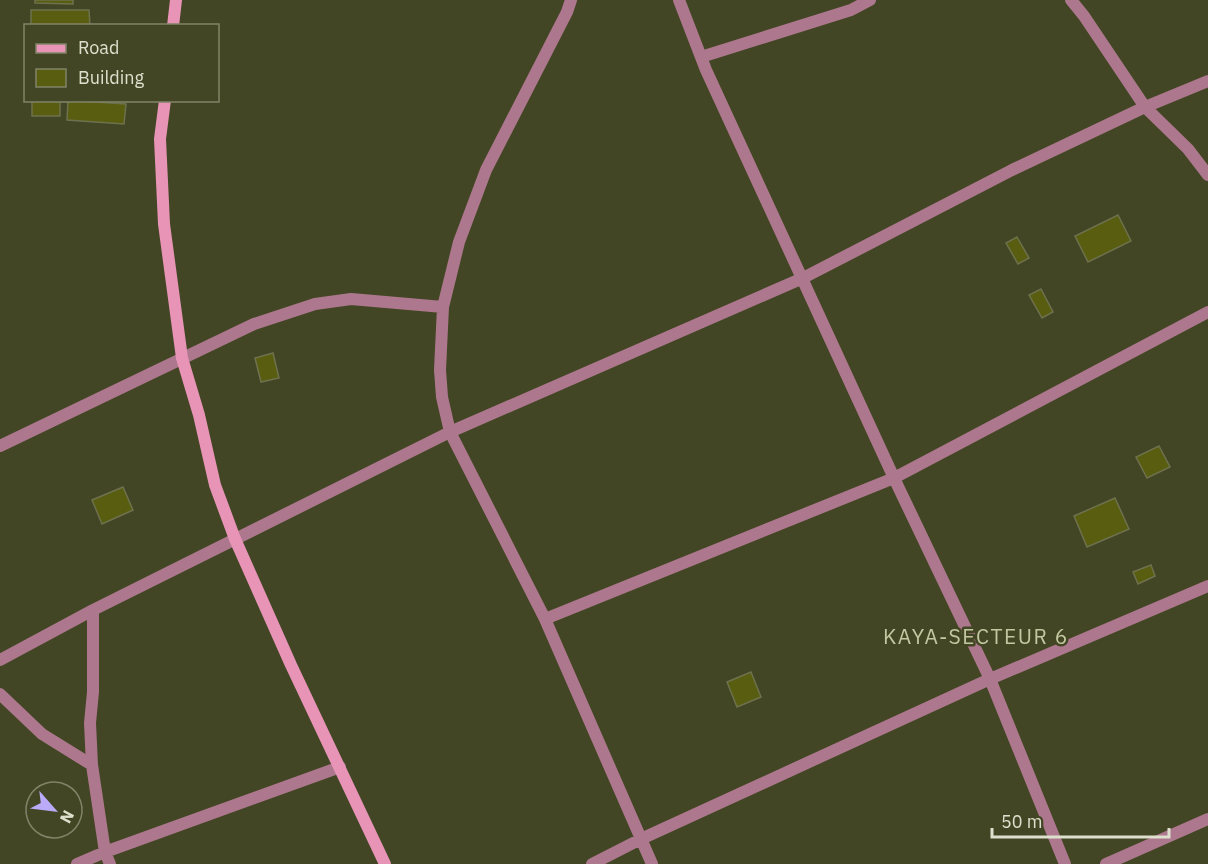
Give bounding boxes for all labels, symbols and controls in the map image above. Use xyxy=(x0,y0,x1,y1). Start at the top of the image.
legend xyxy=(24,24,219,102)
text: Road xyxy=(78,36,119,59)
text: Building xyxy=(78,66,145,89)
district label: KAYA-SECTEUR 6 xyxy=(883,622,1069,650)
north arrow xyxy=(24,780,84,840)
scale bar xyxy=(992,801,1169,839)
text: N xyxy=(56,807,79,827)
text: 50 m xyxy=(1001,810,1043,833)

